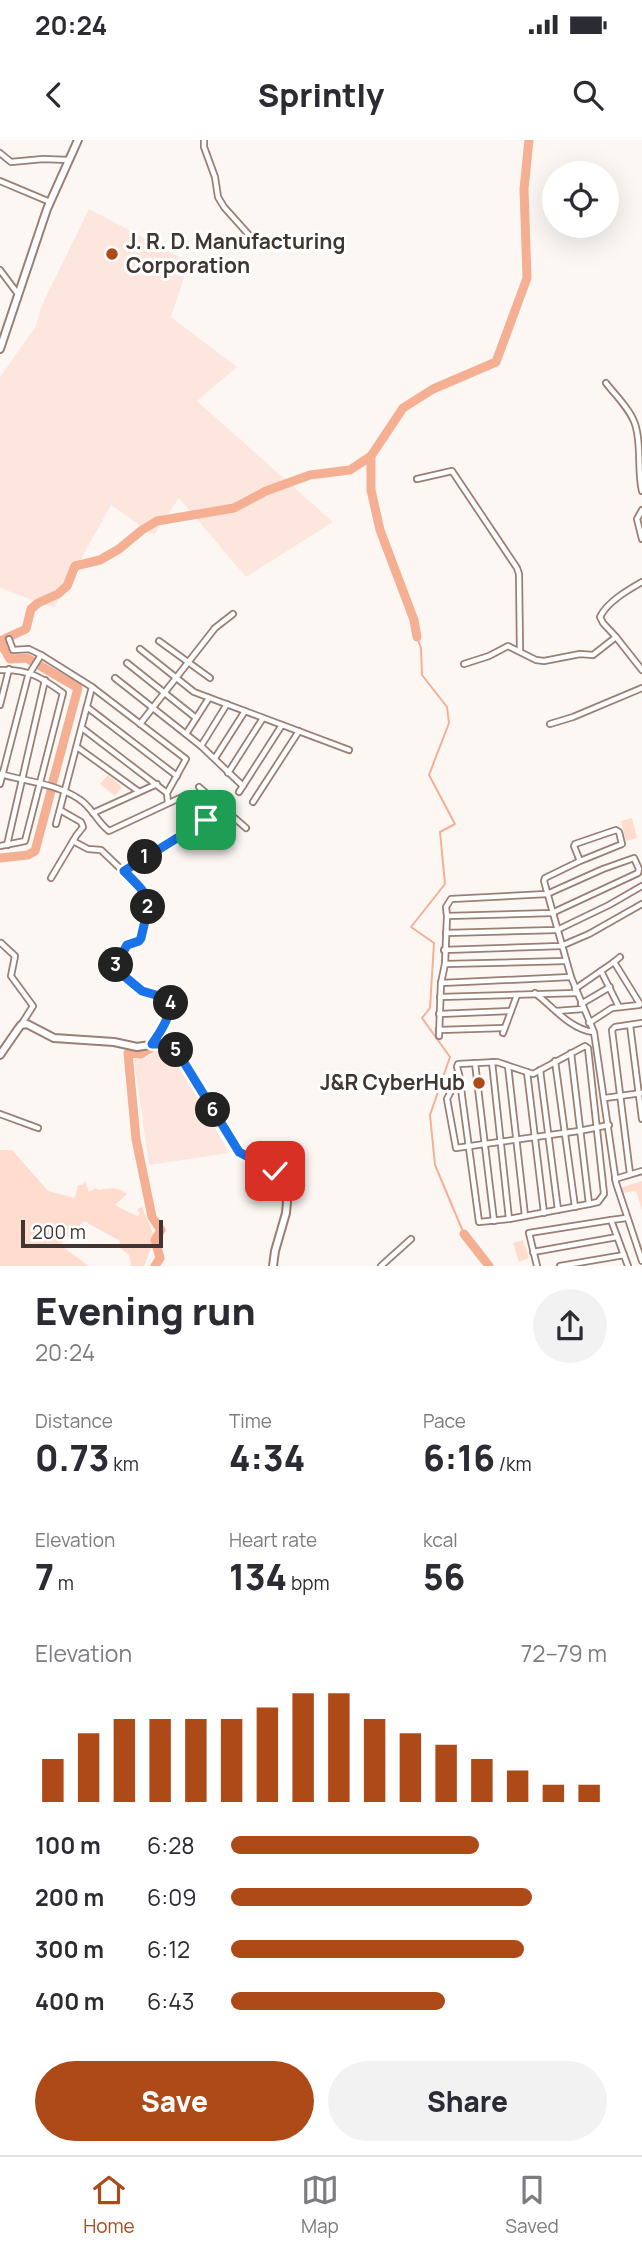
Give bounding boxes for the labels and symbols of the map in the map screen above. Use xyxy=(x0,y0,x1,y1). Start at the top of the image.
place label: J. R. D. Manufacturing Corporation xyxy=(126,227,345,279)
marker: J. R. D. Manufacturing Corporation xyxy=(104,246,120,262)
pin xyxy=(176,790,236,850)
pin: 1 xyxy=(128,840,162,874)
pin: 2 xyxy=(130,890,166,924)
pin: 3 xyxy=(99,948,134,982)
pin: 4 xyxy=(154,986,188,1020)
pin: 5 xyxy=(158,1032,194,1068)
place label: J&R CyberHub xyxy=(320,1068,465,1096)
marker: J&R CyberHub xyxy=(471,1075,487,1091)
pin: 6 xyxy=(196,1093,230,1128)
pin xyxy=(245,1141,305,1201)
scale bar xyxy=(21,1217,163,1249)

